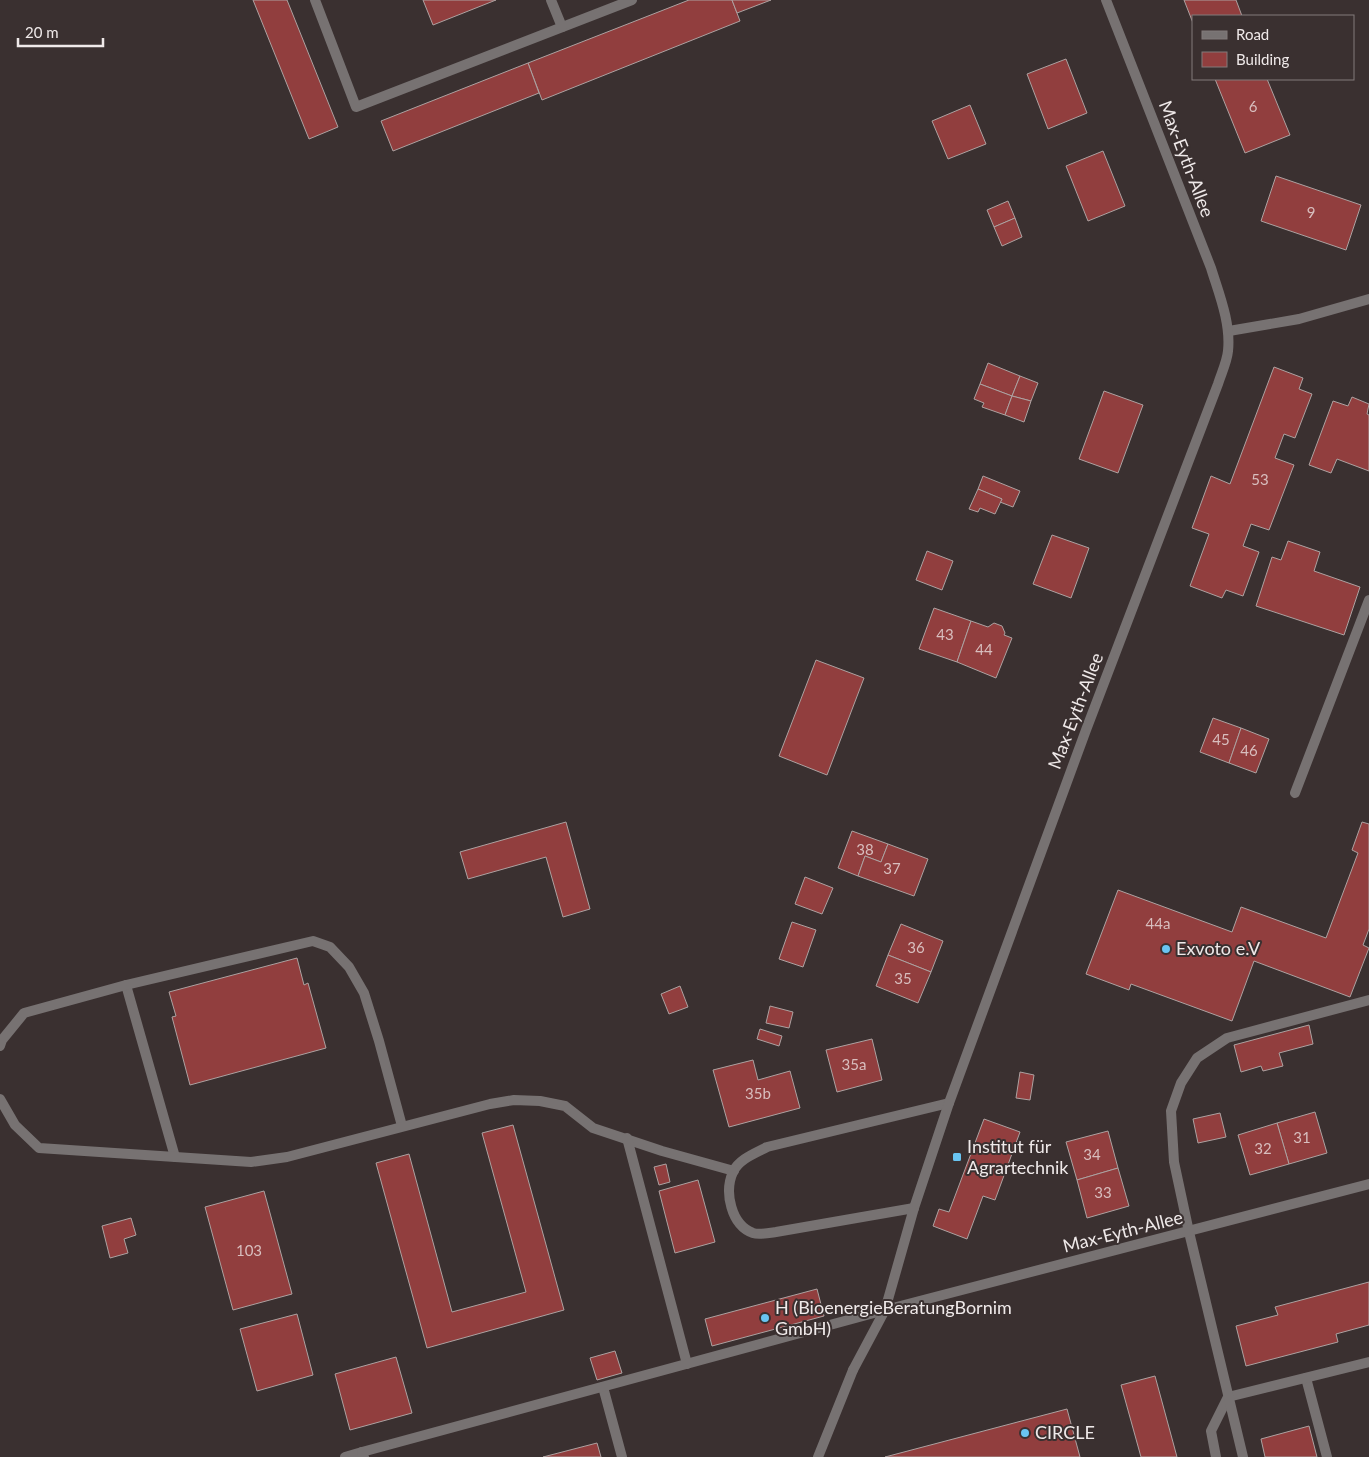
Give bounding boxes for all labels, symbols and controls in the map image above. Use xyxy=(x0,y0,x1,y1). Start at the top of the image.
scale bar xyxy=(18,15,102,47)
legend xyxy=(1192,15,1354,80)
text: 20 m xyxy=(25,23,59,41)
text: Road xyxy=(1236,25,1269,43)
text: Building xyxy=(1236,50,1289,68)
street label: Max-Eyth-Allee xyxy=(1155,97,1219,220)
house number: 6 xyxy=(1249,97,1258,115)
house number: 9 xyxy=(1307,203,1315,221)
house number: 53 xyxy=(1251,470,1269,488)
house number: 43 xyxy=(936,625,954,643)
house number: 44 xyxy=(975,640,993,658)
street label: Max-Eyth-Allee xyxy=(1043,649,1107,772)
house number: 45 xyxy=(1212,730,1230,748)
house number: 46 xyxy=(1240,741,1258,759)
house number: 38 xyxy=(856,840,874,858)
house number: 37 xyxy=(883,859,901,877)
house number: 44a xyxy=(1146,914,1170,932)
place label: Exvoto e.V xyxy=(1176,937,1261,959)
house number: 36 xyxy=(907,938,925,956)
marker: Exvoto e.V xyxy=(1160,943,1172,955)
house number: 35 xyxy=(894,969,912,987)
house number: 35a xyxy=(842,1055,866,1073)
house number: 35b xyxy=(745,1084,771,1102)
house number: 31 xyxy=(1293,1128,1311,1146)
place label: Institut für Agrartechnik xyxy=(967,1135,1069,1178)
house number: 32 xyxy=(1254,1139,1272,1157)
house number: 34 xyxy=(1083,1145,1101,1163)
marker: Institut für Agrartechnik xyxy=(951,1151,963,1163)
house number: 33 xyxy=(1094,1183,1112,1201)
street label: Max-Eyth-Allee xyxy=(1060,1205,1185,1257)
house number: 103 xyxy=(236,1241,262,1259)
place label: H (BioenergieBeratungBornim GmbH) xyxy=(775,1296,1012,1339)
marker: H (BioenergieBeratungBornim GmbH) xyxy=(759,1312,771,1324)
place label: CIRCLE xyxy=(1035,1421,1095,1443)
marker: CIRCLE xyxy=(1019,1427,1031,1439)

